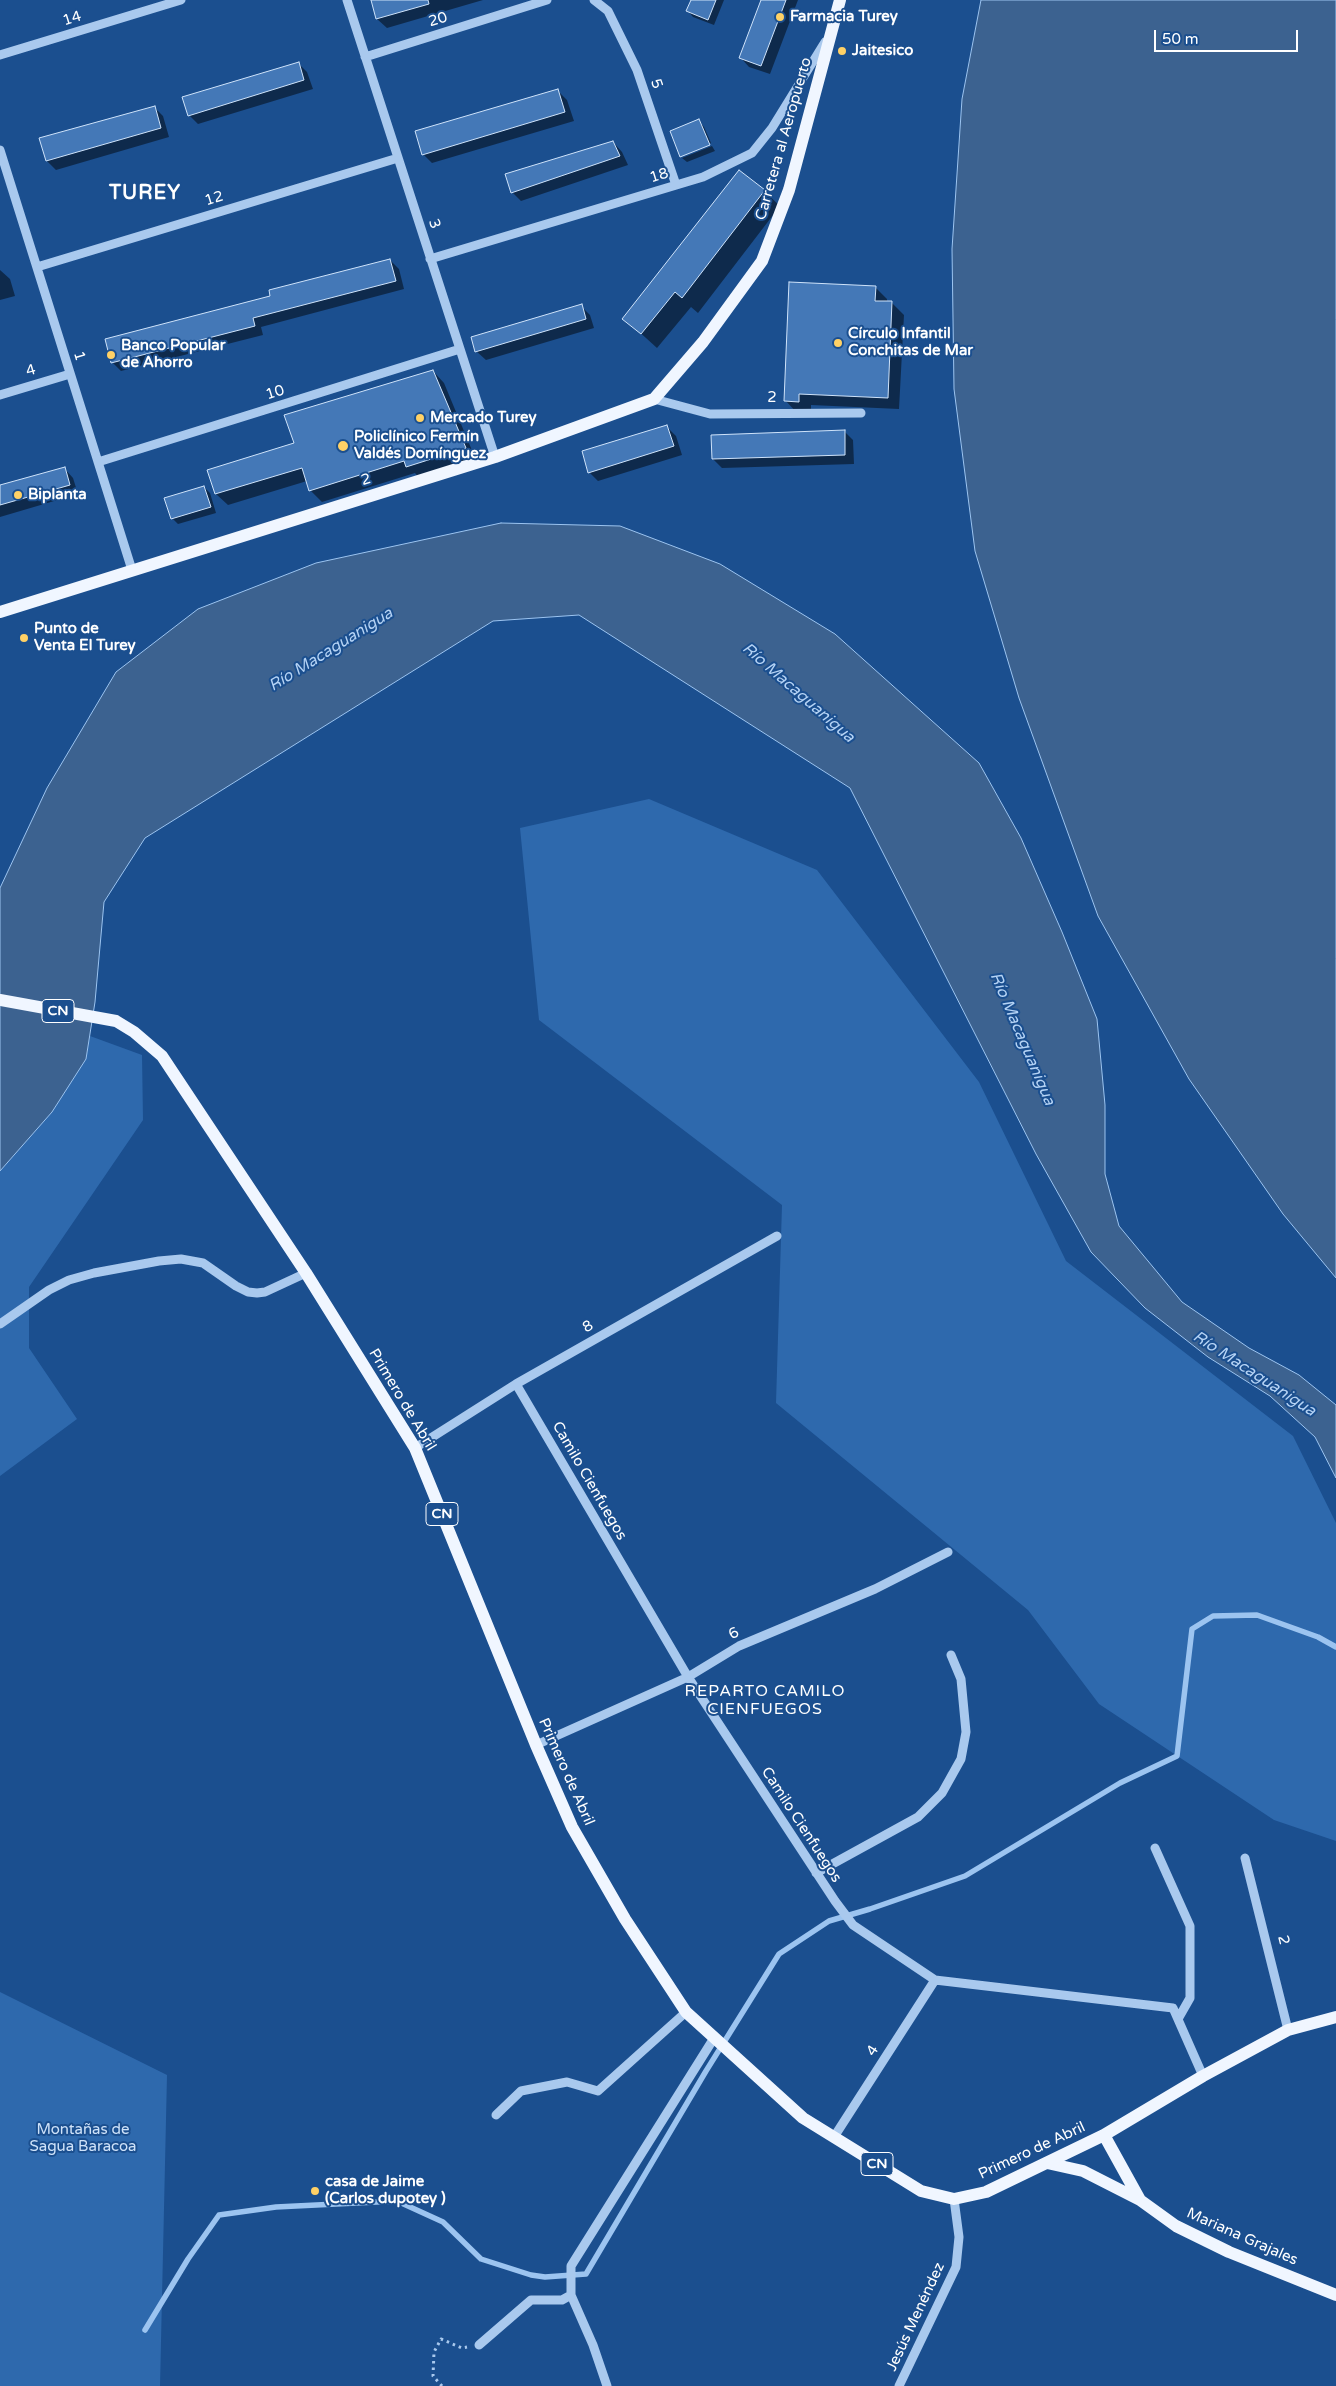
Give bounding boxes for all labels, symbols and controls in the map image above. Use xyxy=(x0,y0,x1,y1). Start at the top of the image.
street label: 14 xyxy=(60,8,84,30)
place label: Farmacia Turey xyxy=(790,8,898,26)
street label: 20 xyxy=(426,9,450,31)
marker: Farmacia Turey xyxy=(774,11,786,23)
scale bar xyxy=(1156,20,1300,52)
text: 50 m xyxy=(1162,30,1199,48)
place label: Jaitesico xyxy=(852,42,913,60)
marker: Jaitesico xyxy=(836,45,848,57)
street label: Carretera al Aeropuerto xyxy=(752,55,816,223)
street label: 5 xyxy=(646,77,666,91)
street label: 18 xyxy=(647,165,671,187)
district label: TUREY xyxy=(108,182,182,206)
street label: 12 xyxy=(202,188,226,210)
street label: 3 xyxy=(424,217,444,231)
place label: Círculo Infantil Conchitas de Mar xyxy=(848,325,973,360)
place label: Banco Popular de Ahorro xyxy=(121,337,225,372)
marker: Círculo Infantil Conchitas de Mar xyxy=(832,337,844,349)
street label: 1 xyxy=(69,349,89,363)
marker: Banco Popular de Ahorro xyxy=(105,349,117,361)
street label: 4 xyxy=(24,361,38,381)
street label: 10 xyxy=(263,382,287,404)
street label: 2 xyxy=(767,389,777,407)
place label: Mercado Turey xyxy=(430,409,537,427)
marker: Mercado Turey xyxy=(414,412,426,424)
place label: Policlínico Fermín Valdés Domínguez xyxy=(354,428,486,463)
marker: Policlínico Fermín Valdés Domínguez xyxy=(336,439,350,453)
street label: 2 xyxy=(359,470,373,490)
place label: Biplanta xyxy=(28,486,87,504)
marker: Biplanta xyxy=(12,489,24,501)
water label: Río Macaguanigua xyxy=(265,604,397,696)
place label: Punto de Venta El Turey xyxy=(34,620,136,655)
marker: Punto de Venta El Turey xyxy=(18,632,30,644)
water label: Río Macaguanigua xyxy=(738,639,858,747)
water label: Río Macaguanigua xyxy=(985,970,1059,1108)
road number: CN xyxy=(42,999,74,1022)
street label: 8 xyxy=(579,1317,597,1337)
water label: Río Macaguanigua xyxy=(1189,1327,1319,1421)
street label: Primero de Abril xyxy=(364,1346,440,1454)
street label: Camilo Cienfuegos xyxy=(548,1419,630,1543)
road number: CN xyxy=(426,1502,458,1526)
street label: 6 xyxy=(726,1624,742,1644)
district label: REPARTO CAMILO CIENFUEGOS xyxy=(683,1682,847,1720)
street label: Primero de Abril xyxy=(534,1715,598,1829)
street label: Camilo Cienfuegos xyxy=(757,1764,845,1886)
street label: 2 xyxy=(1273,1933,1293,1947)
street label: 4 xyxy=(863,2042,883,2060)
street label: Primero de Abril xyxy=(976,2118,1088,2184)
park label: Montañas de Sagua Baracoa xyxy=(29,2121,137,2156)
road number: CN xyxy=(861,2152,893,2176)
place label: casa de Jaime (Carlos dupotey ) xyxy=(325,2173,446,2208)
marker: casa de Jaime (Carlos dupotey ) xyxy=(309,2185,321,2197)
street label: Mariana Grajales xyxy=(1184,2204,1300,2270)
street label: Jesús Menéndez xyxy=(883,2260,949,2374)

